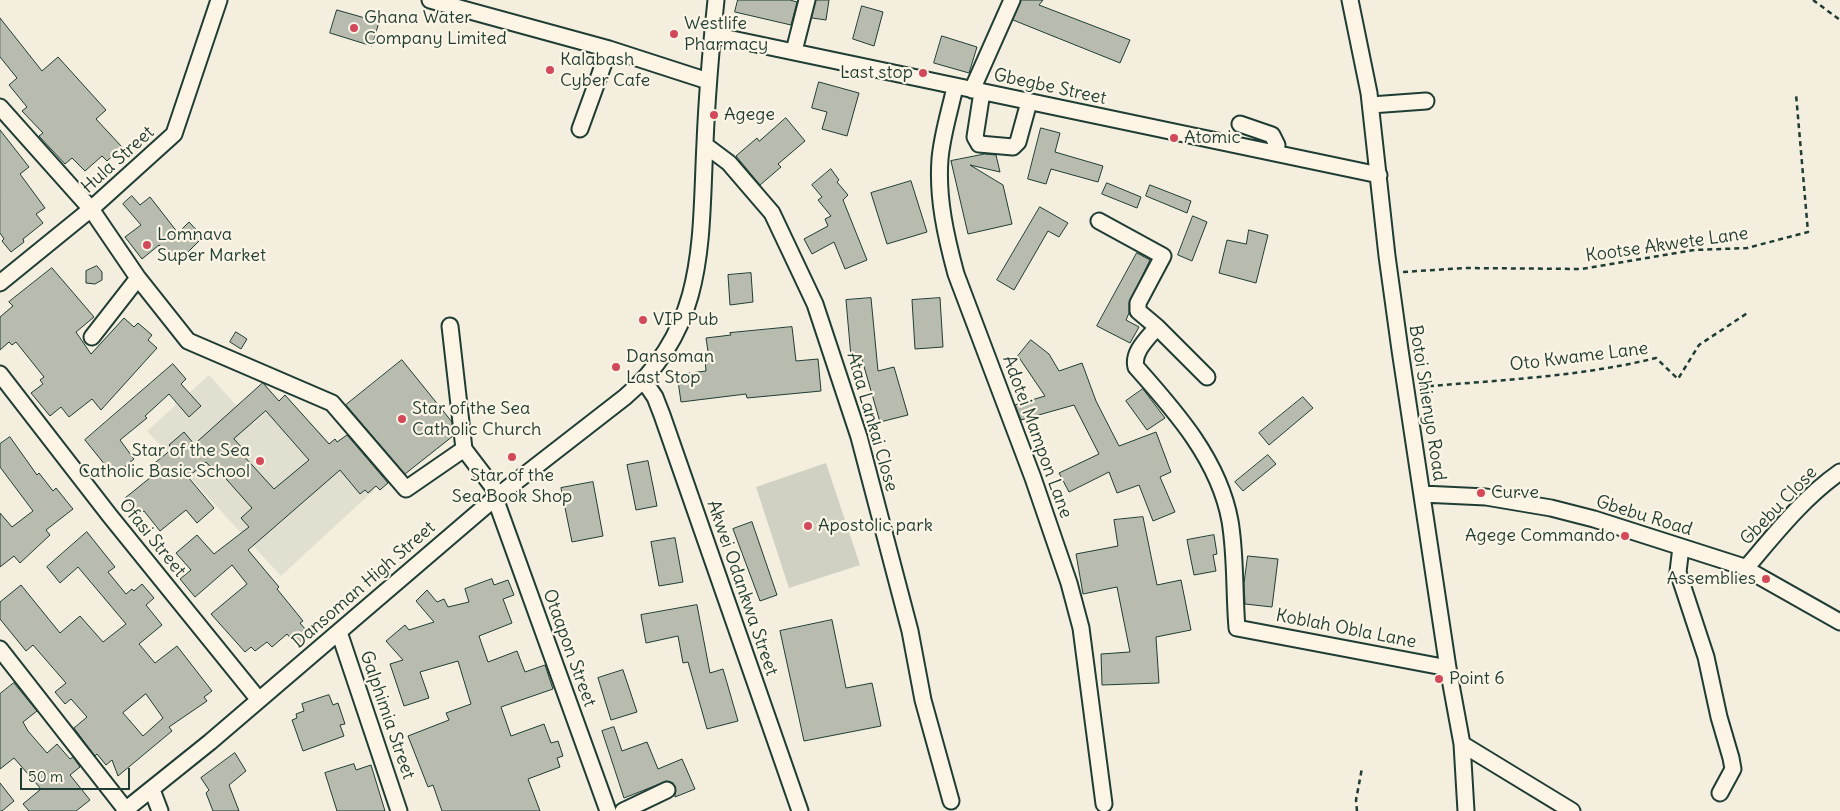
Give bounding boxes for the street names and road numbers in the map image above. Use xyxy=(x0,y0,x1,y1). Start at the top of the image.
street label: Gbegbe Street xyxy=(992,65,1108,109)
street label: Hula Street xyxy=(77,122,159,198)
street label: Kootse Akwete Lane xyxy=(1584,223,1750,267)
street label: Botoi Shienyo Road xyxy=(1404,323,1450,483)
street label: Oto Kwame Lane xyxy=(1509,338,1649,376)
street label: Ataa Lankai Close xyxy=(842,350,902,494)
street label: Adotei Mampon Lane xyxy=(997,353,1077,521)
street label: Gbebu Close xyxy=(1736,462,1822,550)
street label: Gbebu Road xyxy=(1593,491,1695,541)
street label: Ofasi Street xyxy=(114,495,190,581)
street label: Akwei Odankwa Street xyxy=(702,497,782,679)
street label: Dansoman High Street xyxy=(288,517,440,653)
street label: Otaapon Street xyxy=(538,586,600,710)
street label: Koblah Obla Lane xyxy=(1274,605,1418,653)
street label: Galphimia Street xyxy=(355,648,419,782)

